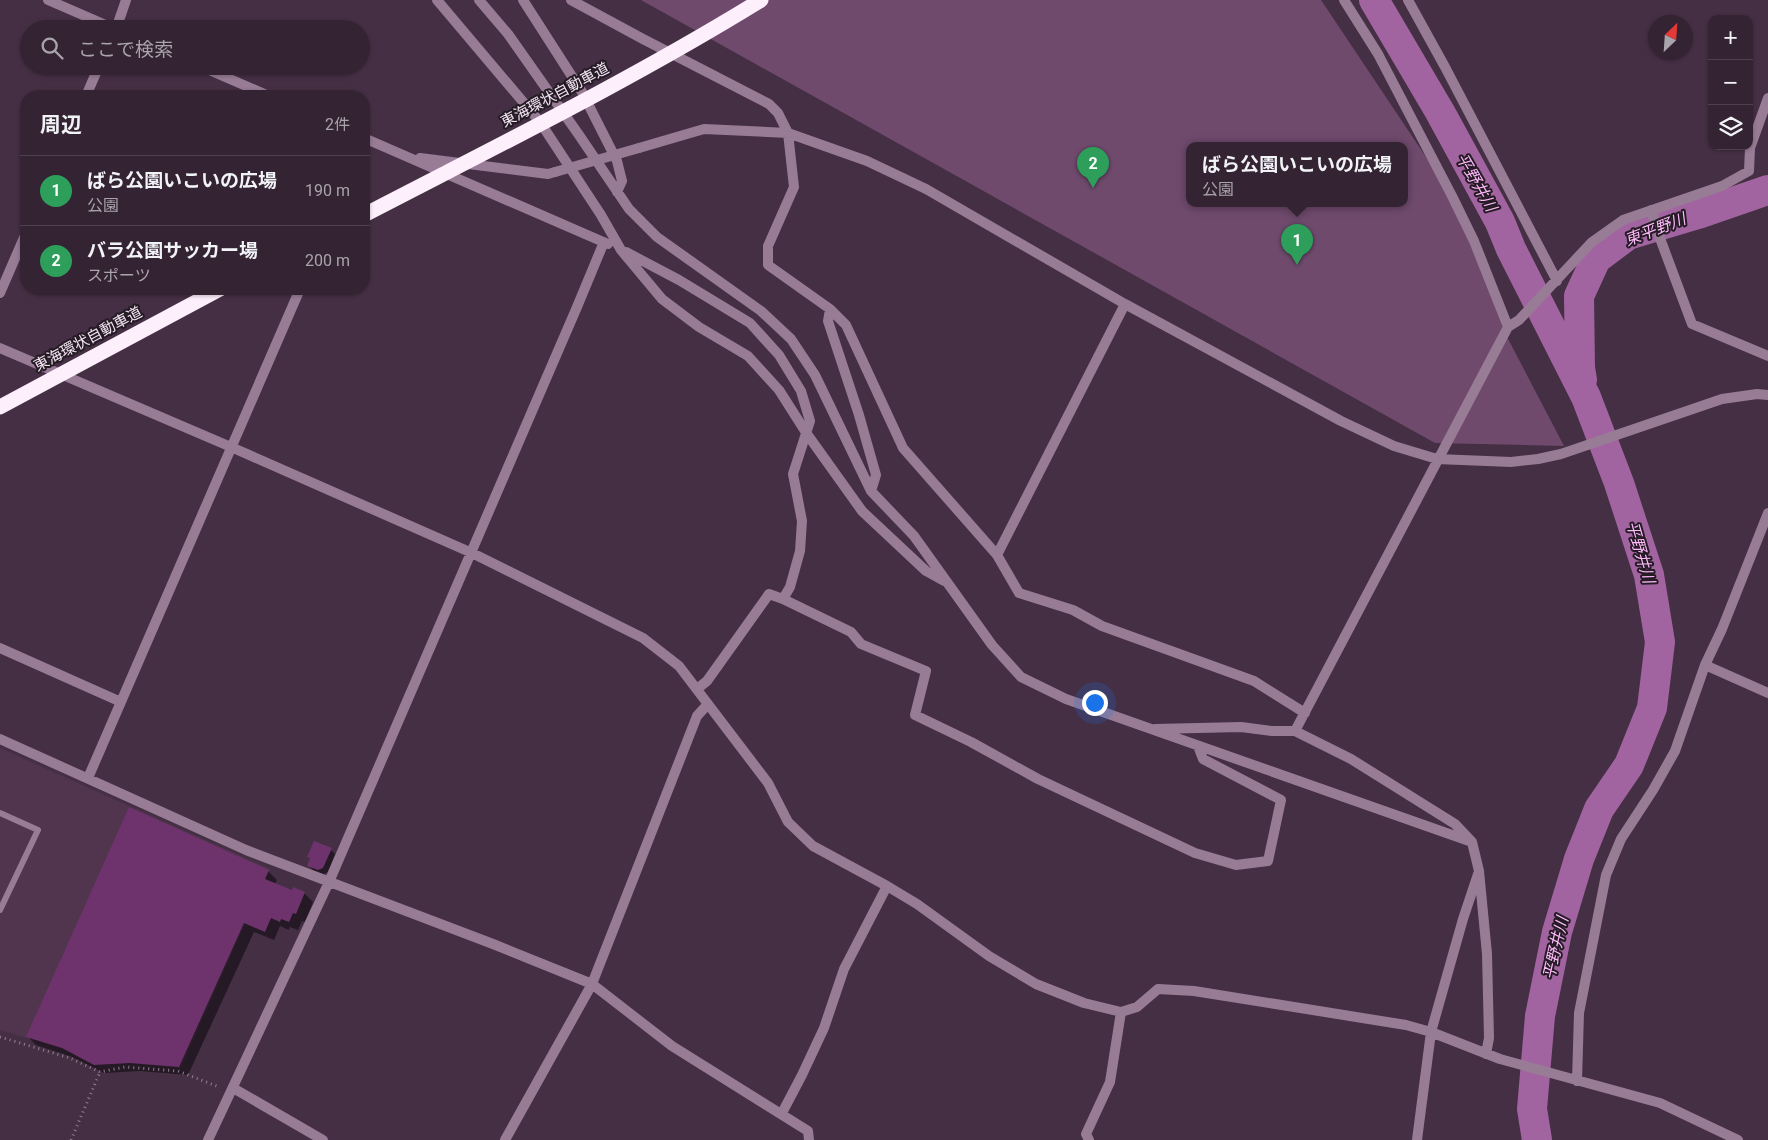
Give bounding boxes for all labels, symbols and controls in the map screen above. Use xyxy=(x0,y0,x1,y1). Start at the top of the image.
north arrow xyxy=(1648,15,1693,60)
map controls xyxy=(1708,15,1753,150)
button: + xyxy=(1708,15,1753,60)
search box xyxy=(20,20,370,75)
icon: search xyxy=(38,34,66,62)
text: ここで検索 xyxy=(78,38,173,61)
street label: 東海環状自動車道 xyxy=(498,59,612,131)
button: − xyxy=(1708,60,1753,105)
button: layers xyxy=(1708,105,1753,150)
text: 周辺 xyxy=(40,113,82,137)
text: 2件 xyxy=(325,115,350,134)
popup xyxy=(1186,142,1408,207)
pin: 2 xyxy=(1077,147,1109,188)
water label: 平野井川 xyxy=(1452,150,1502,216)
text: ばら公園いこいの広場 xyxy=(1202,153,1392,176)
text: ばら公園いこいの広場 xyxy=(87,169,277,192)
text: 公園 xyxy=(1202,180,1234,199)
text: 1 xyxy=(51,181,61,200)
text: 190 m xyxy=(305,181,350,200)
text: 公園 xyxy=(87,196,119,215)
water label: 東平野川 xyxy=(1622,208,1690,250)
pin: 1 xyxy=(1281,224,1313,265)
text: バラ公園サッカー場 xyxy=(87,239,258,262)
text: 2 xyxy=(51,251,61,270)
text: 200 m xyxy=(305,251,350,270)
text: スポーツ xyxy=(87,266,151,285)
street label: 東海環状自動車道 xyxy=(31,303,145,375)
water label: 平野井川 xyxy=(1623,519,1659,587)
your location xyxy=(1082,690,1108,716)
water label: 平野井川 xyxy=(1539,913,1572,981)

